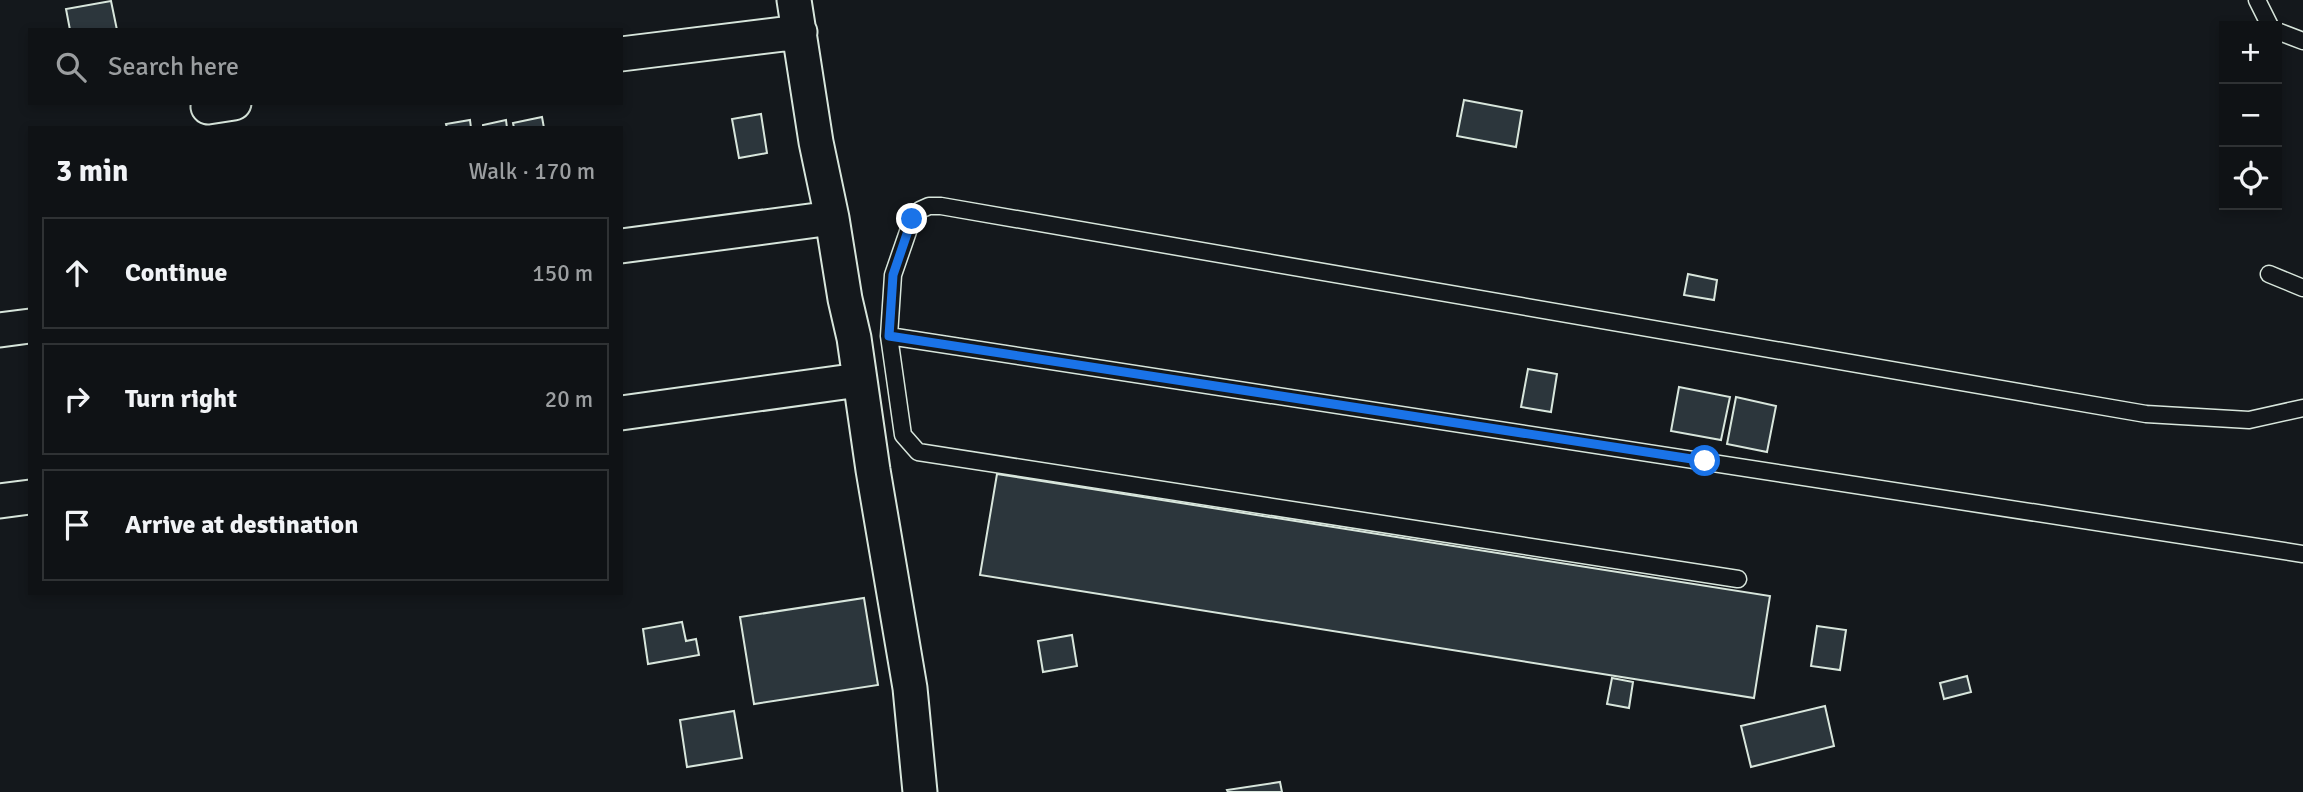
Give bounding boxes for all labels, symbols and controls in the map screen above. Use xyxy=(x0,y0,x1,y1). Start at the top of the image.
map controls xyxy=(2219,21,2282,210)
button: + xyxy=(2219,21,2282,84)
search box xyxy=(28,28,623,105)
icon: search xyxy=(52,48,90,86)
text: Search here xyxy=(108,51,239,83)
button: − xyxy=(2219,84,2282,147)
button: locate xyxy=(2219,147,2282,210)
text: 3 min xyxy=(56,153,128,190)
text: Walk · 170 m xyxy=(469,157,595,186)
route end xyxy=(896,203,927,234)
icon: ahead xyxy=(58,254,96,292)
text: Continue xyxy=(125,257,227,289)
text: 150 m xyxy=(532,259,593,288)
icon: right xyxy=(58,380,96,418)
text: Turn right xyxy=(125,383,237,415)
text: 20 m xyxy=(545,385,593,414)
route start xyxy=(1689,445,1720,476)
icon: arrive xyxy=(58,506,96,544)
text: Arrive at destination xyxy=(125,509,358,541)

